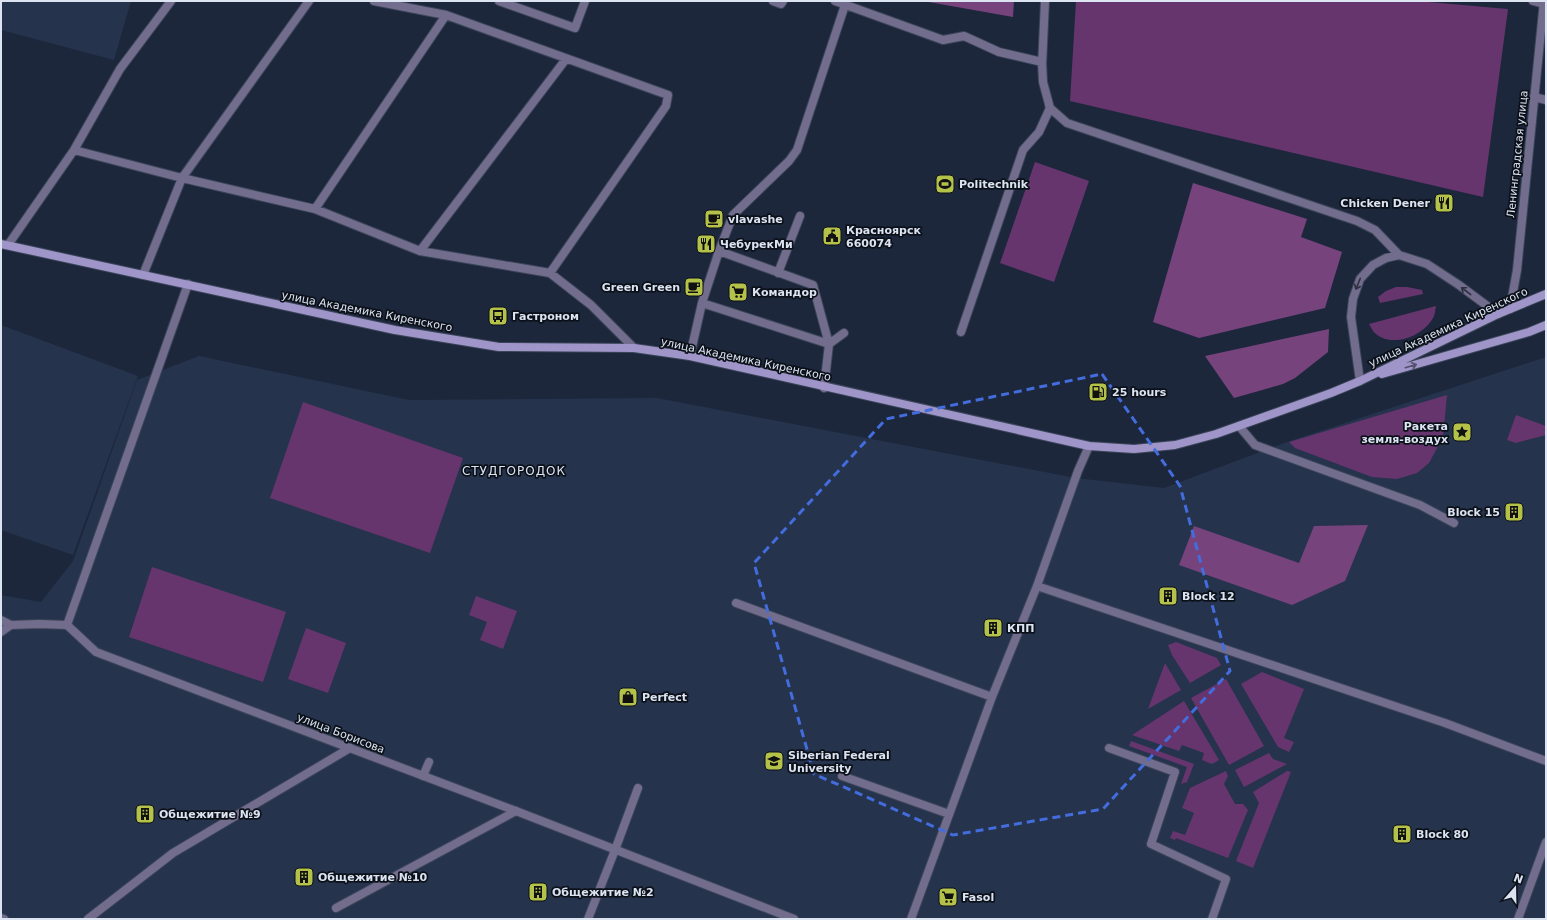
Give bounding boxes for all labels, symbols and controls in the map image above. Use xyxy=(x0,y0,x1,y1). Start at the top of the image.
street label: Ленинградская улица xyxy=(1504,90,1531,218)
sports icon: Politechnik xyxy=(934,173,956,195)
place label: Politechnik xyxy=(959,178,1029,191)
restaurant icon: Chicken Dener xyxy=(1433,192,1455,214)
place label: Chicken Dener xyxy=(1340,197,1431,210)
cafe icon: vlavashe xyxy=(703,208,725,230)
place label: vlavashe xyxy=(728,213,783,226)
place label: Красноярск 660074 xyxy=(846,224,921,250)
public building icon: Красноярск 660074 xyxy=(821,225,843,247)
restaurant icon: ЧебурекМи xyxy=(695,233,717,255)
place label: ЧебурекМи xyxy=(720,238,793,251)
cafe icon: Green Green xyxy=(683,276,705,298)
one-way arrow xyxy=(1354,278,1362,290)
place label: Green Green xyxy=(602,281,680,294)
supermarket icon: Командор xyxy=(727,281,749,303)
street label: улица Академика Киренского xyxy=(1367,285,1530,370)
place label: Командор xyxy=(752,286,817,299)
one-way arrow xyxy=(1461,287,1472,295)
street label: улица Академика Киренского xyxy=(280,289,454,335)
bus stop icon: Гастроном xyxy=(487,305,509,327)
place label: Гастроном xyxy=(512,310,579,323)
street label: улица Академика Киренского xyxy=(660,335,833,384)
one-way arrow xyxy=(1404,362,1417,369)
fuel station icon: 25 hours xyxy=(1087,381,1109,403)
place label: 25 hours xyxy=(1112,386,1167,399)
place label: Ракета земля-воздух xyxy=(1361,420,1448,446)
place icon: Ракета земля-воздух xyxy=(1451,421,1473,443)
district label: СТУДГОРОДОК xyxy=(462,464,566,478)
building icon: Block 15 xyxy=(1503,501,1525,523)
place label: Block 15 xyxy=(1447,506,1500,519)
building icon: Block 12 xyxy=(1157,585,1179,607)
place label: Block 12 xyxy=(1182,590,1235,603)
building icon: КПП xyxy=(982,617,1004,639)
place label: КПП xyxy=(1007,622,1034,635)
shop icon: Perfect xyxy=(617,686,639,708)
place label: Perfect xyxy=(642,691,687,704)
street label: улица Борисова xyxy=(295,711,386,756)
place label: Siberian Federal University xyxy=(788,749,890,775)
school or university icon: Siberian Federal University xyxy=(763,750,785,772)
building icon: Общежитие №9 xyxy=(134,803,156,825)
place label: Общежитие №9 xyxy=(159,808,261,821)
building icon: Block 80 xyxy=(1391,823,1413,845)
place label: Block 80 xyxy=(1416,828,1469,841)
building icon: Общежитие №10 xyxy=(293,866,315,888)
north arrow xyxy=(1495,868,1535,908)
place label: Общежитие №10 xyxy=(318,871,428,884)
text: N xyxy=(1512,871,1525,887)
building icon: Общежитие №2 xyxy=(527,881,549,903)
place label: Общежитие №2 xyxy=(552,886,654,899)
supermarket icon: Fasol xyxy=(937,886,959,908)
place label: Fasol xyxy=(962,891,994,904)

